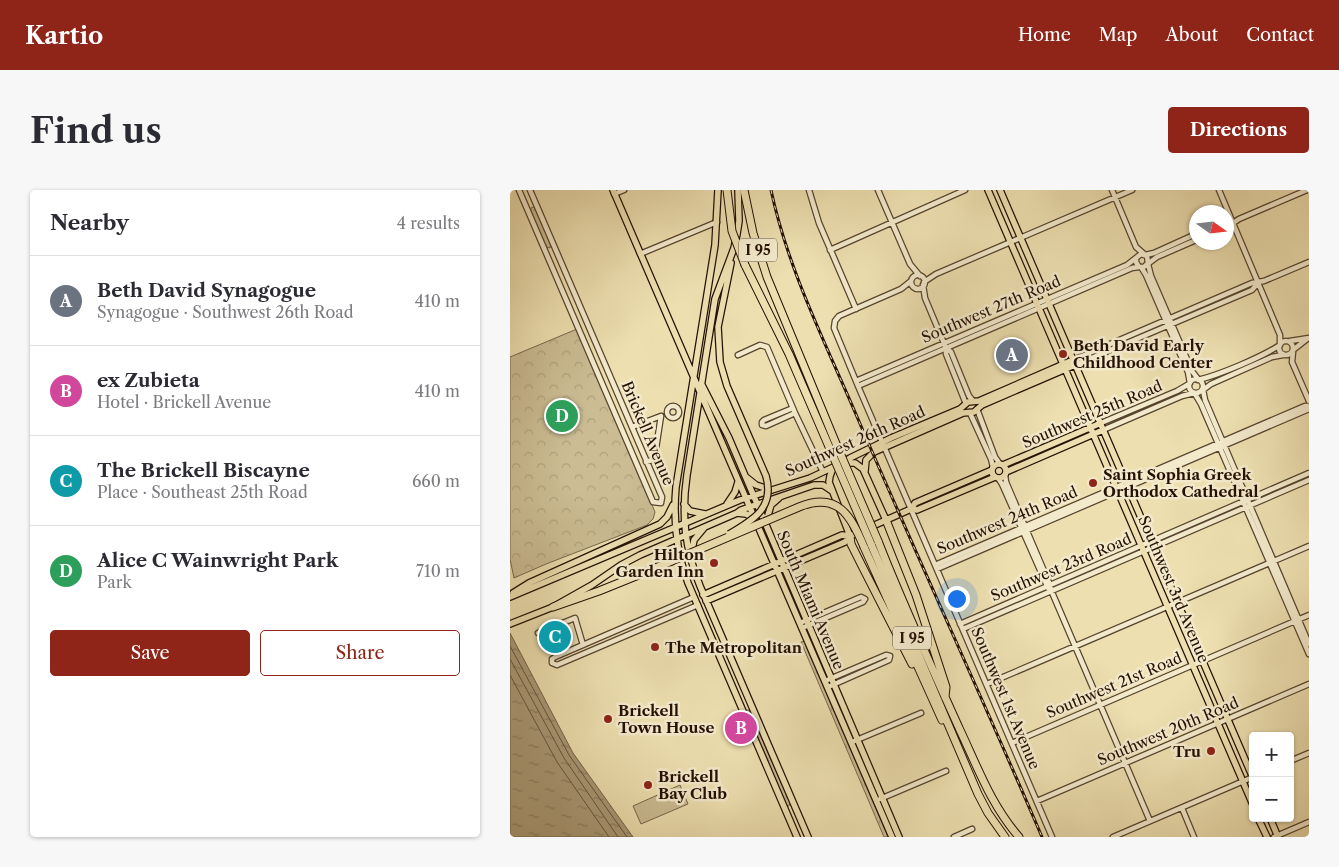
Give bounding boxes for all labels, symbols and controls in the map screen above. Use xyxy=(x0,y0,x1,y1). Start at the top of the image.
text: Kartio xyxy=(25,21,103,50)
text: Home xyxy=(1018,24,1071,46)
text: Map xyxy=(1099,24,1137,46)
text: About xyxy=(1165,24,1218,46)
text: Contact xyxy=(1246,24,1314,46)
button: Directions xyxy=(1168,107,1309,153)
text: Find us xyxy=(30,109,162,152)
north arrow xyxy=(1189,205,1234,250)
text: Nearby xyxy=(50,210,129,235)
text: 4 results xyxy=(397,213,460,233)
road number: I 95 xyxy=(739,238,777,262)
street label: Southwest 27th Road xyxy=(918,271,1064,347)
text: Beth David Synagogue xyxy=(97,279,316,302)
text: A xyxy=(60,291,72,311)
text: 410 m xyxy=(415,291,460,311)
text: Synagogue · Southwest 26th Road xyxy=(97,302,353,322)
pin: A xyxy=(996,336,1028,374)
place label: Beth David Early Childhood Center xyxy=(1073,336,1213,372)
marker: Beth David Early Childhood Center xyxy=(1057,348,1069,360)
text: ex Zubieta xyxy=(97,369,200,392)
street label: Southwest 25th Road xyxy=(1019,376,1165,452)
street label: Brickell Avenue xyxy=(618,378,678,488)
text: B xyxy=(60,381,72,401)
text: 410 m xyxy=(415,381,460,401)
text: Hotel · Brickell Avenue xyxy=(97,392,271,412)
pin: D xyxy=(546,397,578,435)
street label: Southwest 26th Road xyxy=(782,402,928,480)
text: The Brickell Biscayne xyxy=(97,459,310,482)
place label: Saint Sophia Greek Orthodox Cathedral xyxy=(1103,465,1259,501)
text: C xyxy=(60,471,72,491)
text: 660 m xyxy=(412,471,460,491)
marker: Saint Sophia Greek Orthodox Cathedral xyxy=(1087,477,1099,489)
text: Place · Southeast 25th Road xyxy=(97,482,308,502)
street label: Southwest 24th Road xyxy=(934,482,1080,558)
street label: Southwest 3rd Avenue xyxy=(1134,513,1214,665)
street label: South Miami Avenue xyxy=(773,528,849,672)
street label: Southwest 23rd Road xyxy=(988,529,1134,605)
place label: Hilton Garden Inn xyxy=(616,545,705,581)
text: Alice C Wainwright Park xyxy=(97,549,338,572)
marker: Hilton Garden Inn xyxy=(708,557,720,569)
text: D xyxy=(59,561,73,581)
text: 710 m xyxy=(416,561,460,581)
text: Park xyxy=(97,572,132,592)
your location xyxy=(944,586,970,612)
pin: C xyxy=(539,618,571,656)
street label: Southwest 1st Avenue xyxy=(967,624,1045,772)
road number: I 95 xyxy=(893,626,931,649)
button: Save xyxy=(50,630,250,676)
button: Share xyxy=(260,630,460,676)
place label: The Metropolitan xyxy=(665,638,803,657)
marker: The Metropolitan xyxy=(649,641,661,653)
street label: Southwest 21st Road xyxy=(1043,648,1185,722)
street label: Southwest 20th Road xyxy=(1094,693,1242,769)
place label: Brickell Town House xyxy=(618,701,714,737)
pin: B xyxy=(725,709,757,747)
marker: Brickell Town House xyxy=(602,713,614,725)
map controls xyxy=(1249,732,1294,822)
button: + xyxy=(1249,732,1294,777)
place label: Tru xyxy=(1173,742,1201,761)
marker: Tru xyxy=(1205,745,1217,757)
place label: Brickell Bay Club xyxy=(658,767,727,803)
button: − xyxy=(1249,777,1294,822)
marker: Brickell Bay Club xyxy=(642,779,654,791)

